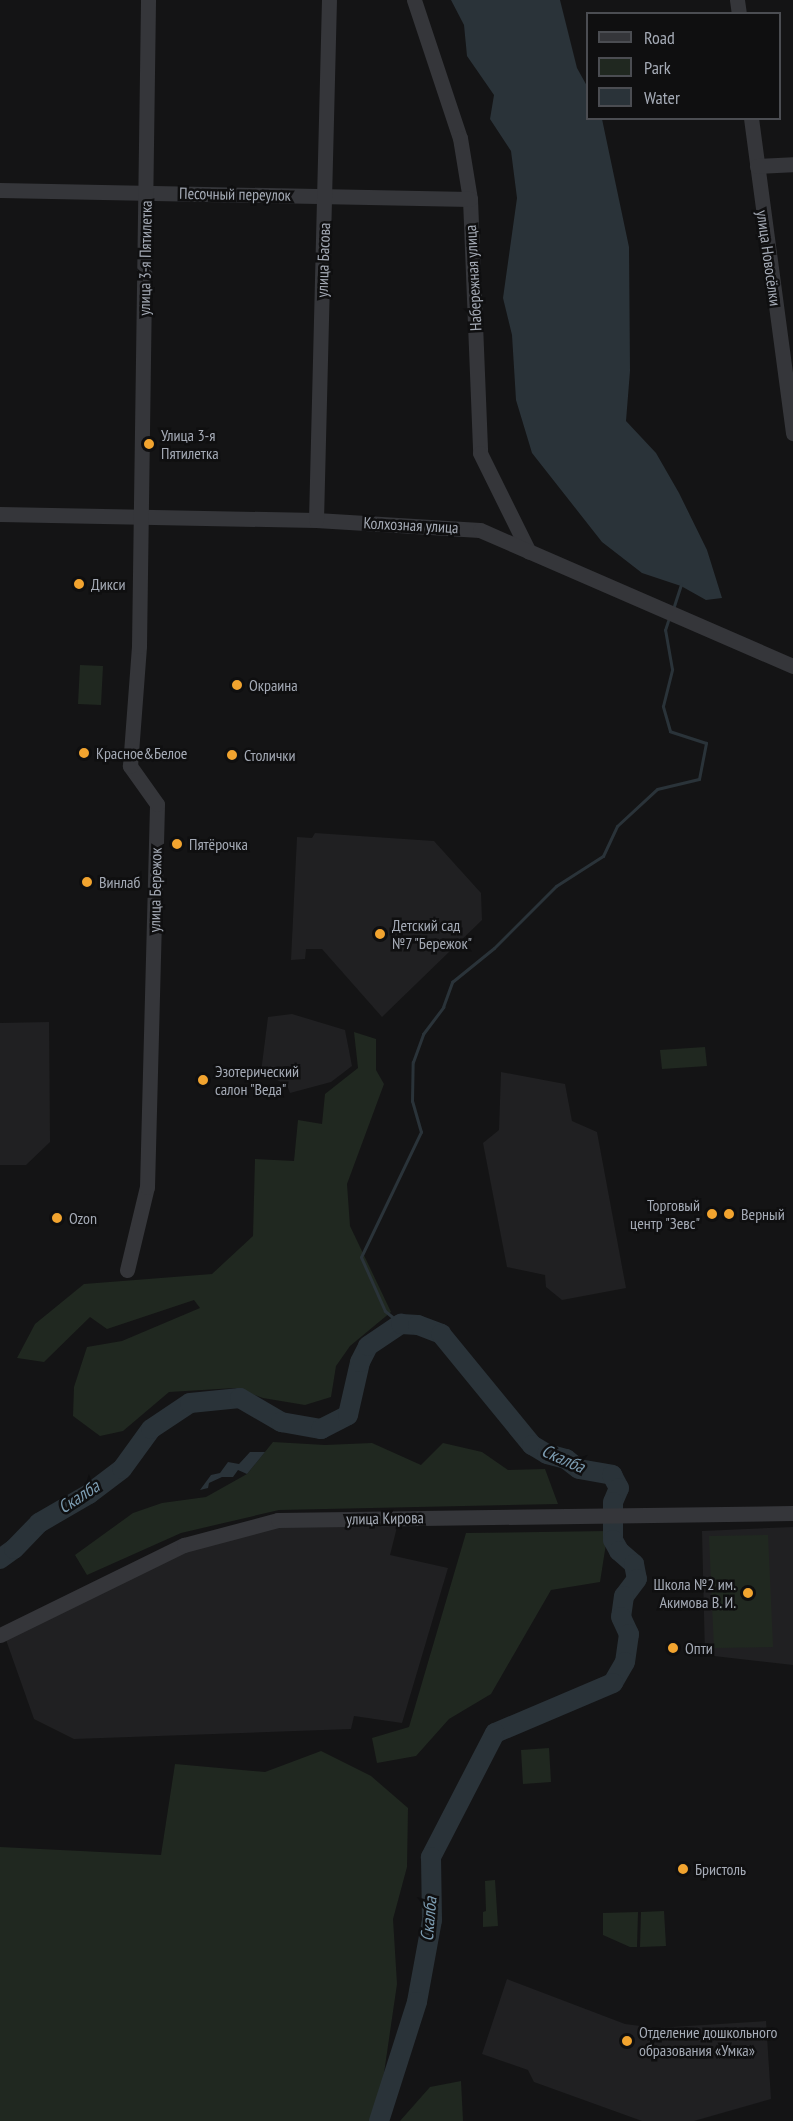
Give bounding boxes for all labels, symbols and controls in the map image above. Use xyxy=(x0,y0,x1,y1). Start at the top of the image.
legend xyxy=(586,12,781,120)
text: Road xyxy=(644,26,675,49)
text: Park xyxy=(644,56,671,79)
text: Water xyxy=(644,86,680,109)
street label: Песочный переулок xyxy=(179,183,291,205)
street label: улица 3-я Пятилетка xyxy=(134,200,156,316)
street label: улица Новосёлки xyxy=(753,209,785,307)
street label: улица Басова xyxy=(312,222,334,298)
street label: Набережная улица xyxy=(461,224,485,332)
place label: Улица 3-я Пятилетка xyxy=(161,425,219,463)
marker: Улица 3-я Пятилетка xyxy=(142,437,156,451)
street label: Колхозная улица xyxy=(363,513,459,537)
place label: Дикси xyxy=(91,574,125,594)
marker: Дикси xyxy=(72,577,86,591)
place label: Окраина xyxy=(249,675,298,695)
marker: Окраина xyxy=(230,678,244,692)
place label: Красное&Белое xyxy=(96,743,187,763)
place label: Столички xyxy=(244,745,295,765)
marker: Красное&Белое xyxy=(77,746,91,760)
marker: Столички xyxy=(225,748,239,762)
place label: Пятёрочка xyxy=(189,834,248,854)
marker: Пятёрочка xyxy=(170,837,184,851)
street label: улица Бережок xyxy=(145,847,165,933)
place label: Винлаб xyxy=(99,872,140,892)
marker: Винлаб xyxy=(80,875,94,889)
place label: Детский сад №7 "Бережок" xyxy=(392,915,474,953)
marker: Детский сад №7 "Бережок" xyxy=(373,927,387,941)
place label: Эзотерический салон "Веда" xyxy=(215,1061,299,1099)
marker: Эзотерический салон "Веда" xyxy=(196,1073,210,1087)
place label: Торговый центр "Зевс" xyxy=(629,1195,700,1233)
place label: Верный xyxy=(741,1204,785,1224)
marker: Торговый центр "Зевс" xyxy=(705,1207,719,1221)
marker: Верный xyxy=(722,1207,736,1221)
place label: Ozon xyxy=(69,1208,97,1228)
marker: Ozon xyxy=(50,1211,64,1225)
water label: Скалба xyxy=(538,1440,588,1478)
water label: Скалба xyxy=(54,1476,104,1518)
street label: улица Кирова xyxy=(346,1508,424,1528)
place label: Школа №2 им. Акимова В. И. xyxy=(654,1574,736,1612)
marker: Школа №2 им. Акимова В. И. xyxy=(741,1586,755,1600)
place label: Опти xyxy=(685,1638,713,1658)
marker: Опти xyxy=(666,1641,680,1655)
place label: Бристоль xyxy=(695,1859,746,1879)
marker: Бристоль xyxy=(676,1862,690,1876)
water label: Скалба xyxy=(416,1896,442,1942)
place label: Отделение дошкольного образования «Умка» xyxy=(639,2022,777,2060)
marker: Отделение дошкольного образования «Умка» xyxy=(620,2034,634,2048)

